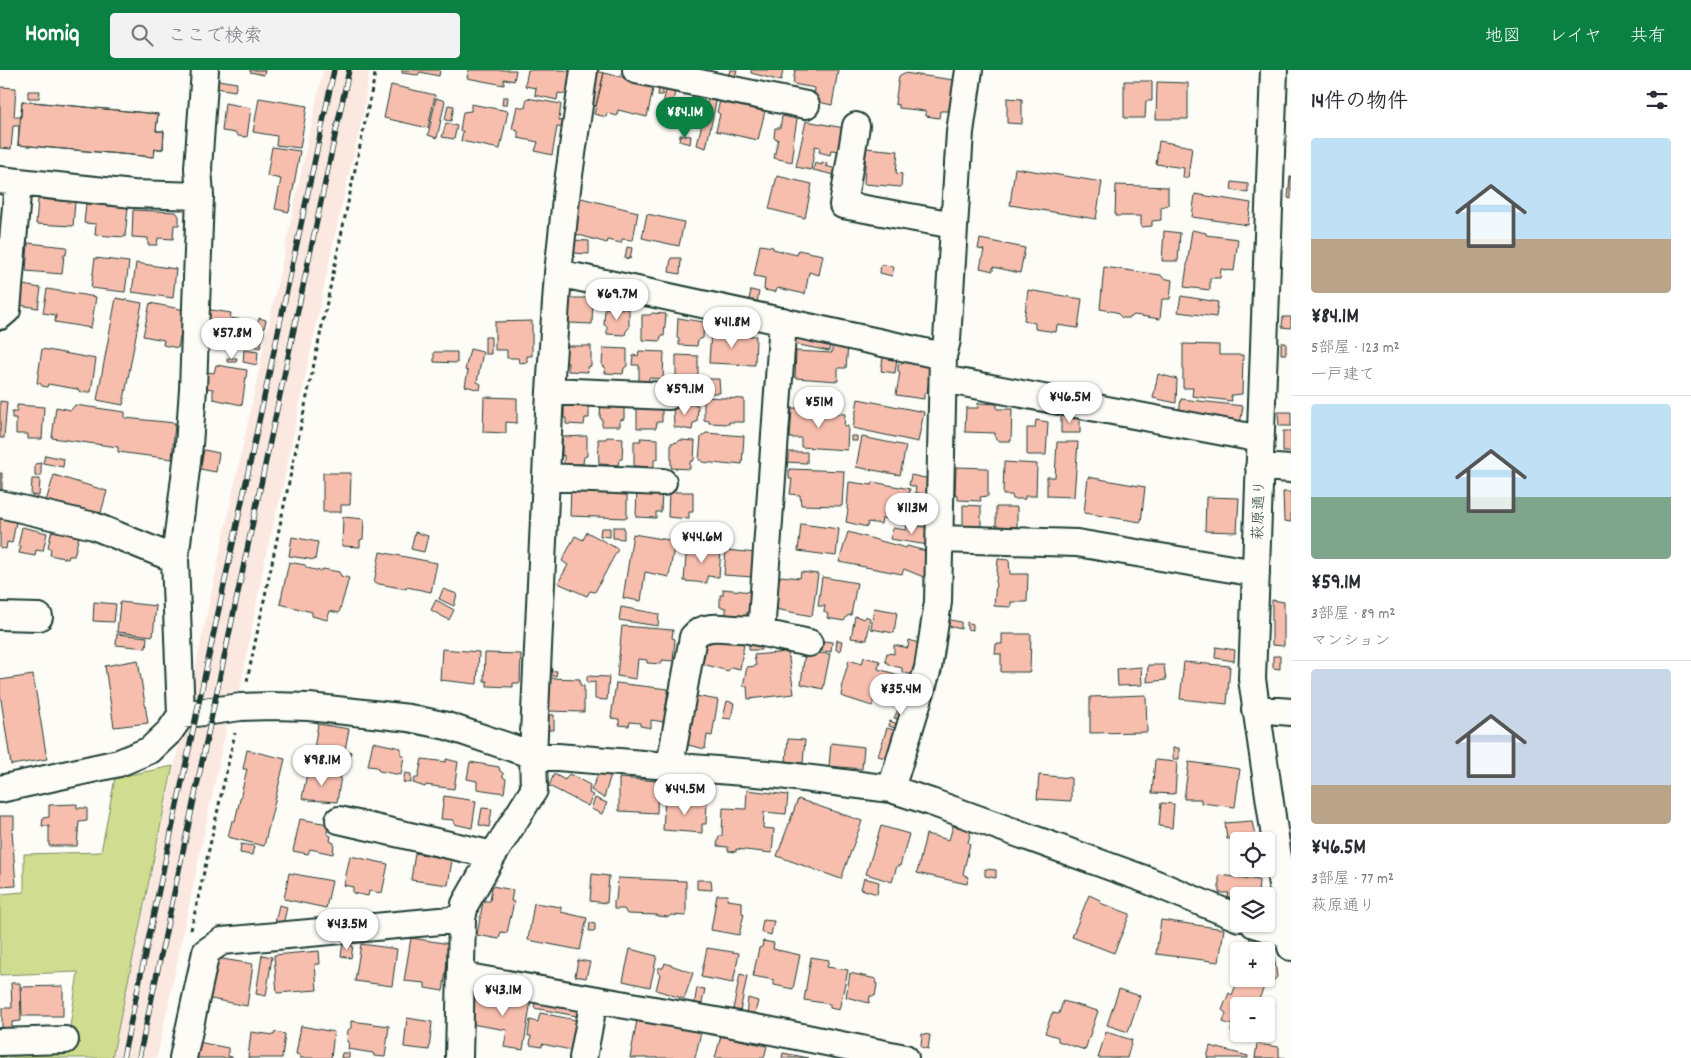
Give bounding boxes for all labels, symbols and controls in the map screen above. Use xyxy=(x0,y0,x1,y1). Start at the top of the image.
search box xyxy=(110,13,460,58)
text: Homiq xyxy=(25,18,80,52)
icon: search xyxy=(128,21,156,49)
text: ここで検索 xyxy=(168,24,263,51)
text: 地図 xyxy=(1485,25,1521,50)
text: レイヤ xyxy=(1549,25,1602,50)
text: 共有 xyxy=(1630,25,1666,50)
icon: filters xyxy=(1643,86,1671,114)
text: 14件の物件 xyxy=(1311,88,1408,118)
pin: ¥84.1M xyxy=(644,97,726,139)
text: ¥84.1M xyxy=(667,101,703,124)
icon: home xyxy=(1446,171,1536,261)
pin: ¥69.7M xyxy=(576,278,658,321)
text: ¥69.7M xyxy=(596,283,638,306)
text: ¥84.1M xyxy=(1311,303,1359,333)
pin: ¥41.8M xyxy=(691,306,773,349)
text: ¥41.8M xyxy=(714,311,750,334)
pin: ¥57.8M xyxy=(191,318,273,360)
text: ¥57.8M xyxy=(212,322,252,345)
text: 5部屋 · 123 m² xyxy=(1311,337,1399,360)
text: 一戸建て xyxy=(1311,364,1375,387)
pin: ¥59.1M xyxy=(644,374,726,416)
text: ¥59.1M xyxy=(666,378,704,401)
pin: ¥46.5M xyxy=(1029,382,1111,424)
pin: ¥51M xyxy=(789,386,849,429)
text: ¥46.5M xyxy=(1049,386,1091,409)
text: ¥51M xyxy=(805,391,833,414)
icon: home xyxy=(1446,436,1536,526)
street label: 萩原通り xyxy=(1248,480,1272,540)
pin: ¥113M xyxy=(877,492,947,535)
text: ¥113M xyxy=(896,497,928,520)
pin: ¥44.6M xyxy=(661,522,743,564)
text: ¥44.6M xyxy=(682,526,722,549)
text: ¥59.1M xyxy=(1311,569,1361,599)
text: 3部屋 · 89 m² xyxy=(1311,603,1395,626)
text: マンション xyxy=(1311,630,1390,653)
pin: ¥35.4M xyxy=(860,674,942,716)
text: ¥35.4M xyxy=(881,678,921,701)
icon: home xyxy=(1446,701,1536,791)
pin: ¥98.1M xyxy=(281,744,363,787)
text: ¥98.1M xyxy=(303,749,341,772)
pin: ¥44.5M xyxy=(644,774,726,816)
text: ¥44.5M xyxy=(665,778,705,801)
map controls xyxy=(1230,832,1275,1042)
button: locate xyxy=(1230,832,1275,877)
text: ¥46.5M xyxy=(1311,834,1366,864)
text: 3部屋 · 77 m² xyxy=(1311,868,1394,891)
button: layers xyxy=(1230,887,1275,932)
text: 萩原通り xyxy=(1311,895,1375,918)
pin: ¥43.5M xyxy=(306,908,388,951)
text: ¥43.5M xyxy=(327,913,367,936)
button: + xyxy=(1230,942,1275,987)
pin: ¥43.1M xyxy=(462,974,544,1017)
text: ¥43.1M xyxy=(484,979,522,1002)
button: − xyxy=(1230,997,1275,1042)

